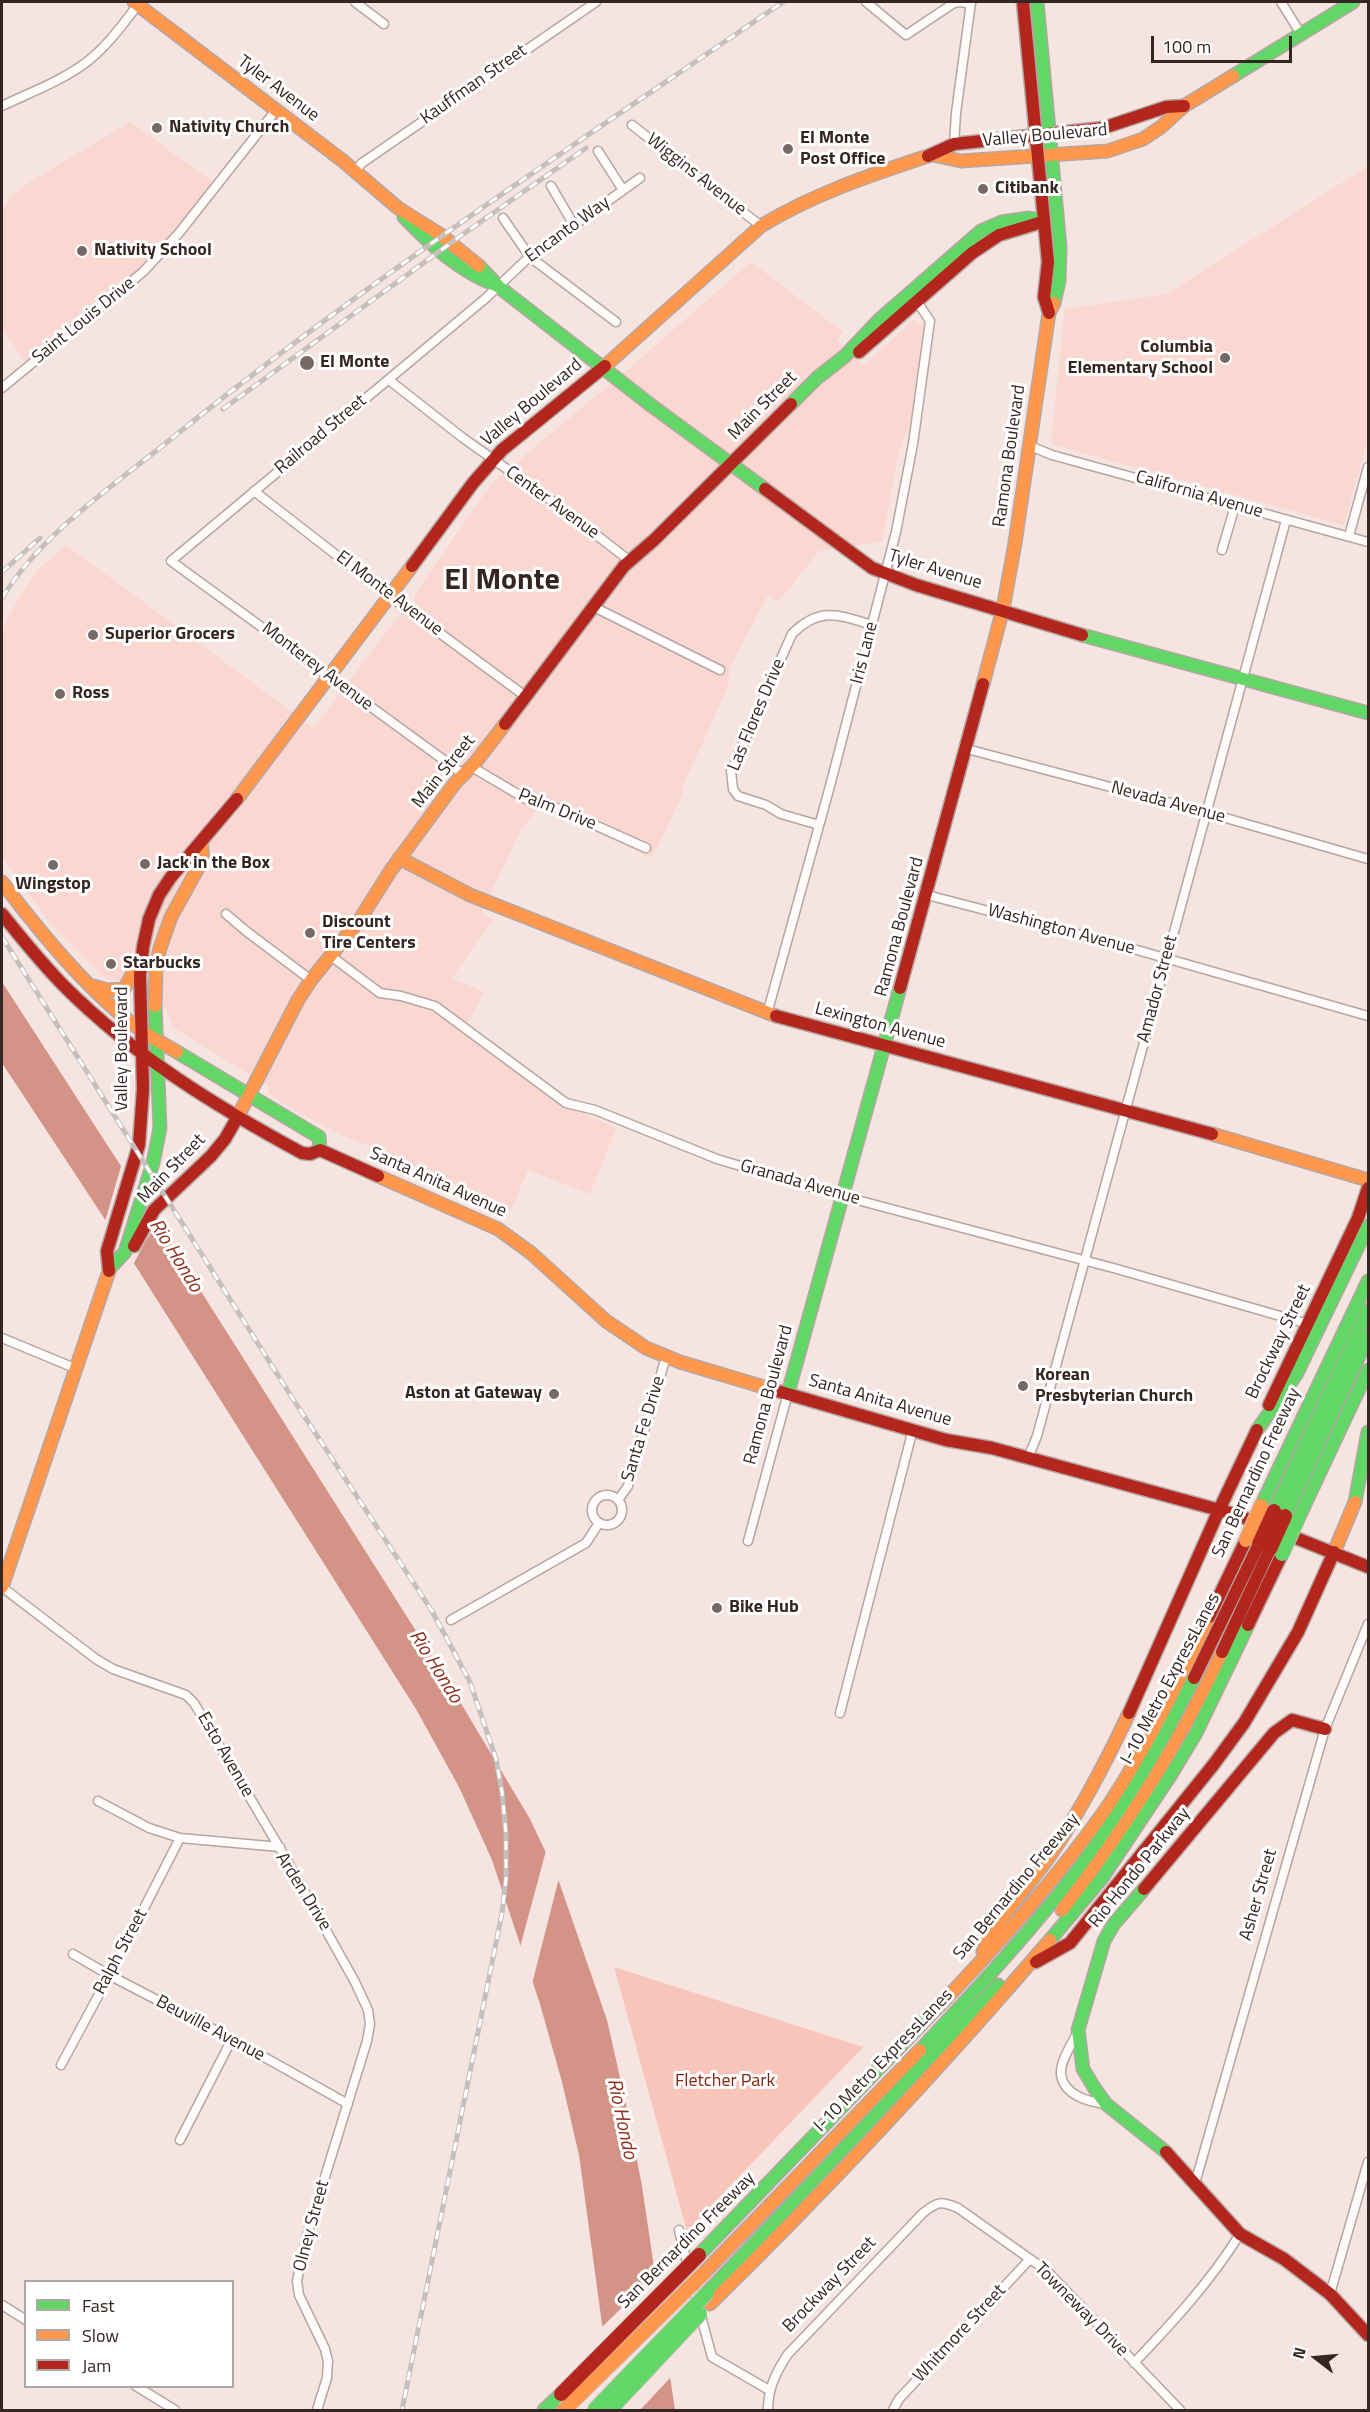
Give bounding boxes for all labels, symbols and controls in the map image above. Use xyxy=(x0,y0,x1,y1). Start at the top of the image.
scale bar xyxy=(1154,24,1295,62)
text: 100 m xyxy=(1162,33,1211,60)
street label: Kauffman Street xyxy=(417,40,531,130)
street label: Tyler Avenue xyxy=(233,51,323,127)
place label: Nativity Church xyxy=(169,117,289,139)
street label: Valley Boulevard xyxy=(982,120,1108,152)
marker: Nativity Church xyxy=(150,121,164,135)
place label: El Monte Post Office xyxy=(800,128,886,170)
street label: Wiggins Avenue xyxy=(642,129,750,221)
marker: El Monte Post Office xyxy=(781,142,795,156)
place label: Citibank xyxy=(995,178,1059,200)
marker: Citibank xyxy=(976,182,990,196)
street label: Encanto Way xyxy=(522,192,614,268)
place label: Nativity School xyxy=(94,240,212,262)
marker: Nativity School xyxy=(75,244,89,258)
street label: Saint Louis Drive xyxy=(28,273,140,369)
place label: Columbia Elementary School xyxy=(1068,337,1213,380)
marker: Columbia Elementary School xyxy=(1218,351,1232,365)
place label: El Monte xyxy=(320,352,389,374)
marker: El Monte xyxy=(298,354,316,372)
street label: Valley Boulevard xyxy=(477,354,587,452)
street label: Main Street xyxy=(724,367,802,445)
street label: Ramona Boulevard xyxy=(989,383,1031,529)
street label: Railroad Street xyxy=(271,391,371,479)
street label: Center Avenue xyxy=(501,462,603,544)
street label: California Avenue xyxy=(1133,467,1265,523)
street label: Tyler Avenue xyxy=(886,546,984,594)
street label: El Monte Avenue xyxy=(331,547,447,641)
district label: El Monte xyxy=(444,564,560,600)
street label: Monterey Avenue xyxy=(257,618,377,716)
street label: Iris Lane xyxy=(847,620,883,686)
place label: Superior Grocers xyxy=(105,624,235,646)
marker: Superior Grocers xyxy=(86,628,100,642)
street label: Las Flores Drive xyxy=(724,656,790,774)
place label: Ross xyxy=(72,683,110,705)
marker: Ross xyxy=(53,687,67,701)
street label: Main Street xyxy=(408,731,480,813)
street label: Nevada Avenue xyxy=(1109,777,1227,829)
street label: Palm Drive xyxy=(515,785,599,835)
place label: Jack in the Box xyxy=(157,853,270,875)
street label: Ramona Boulevard xyxy=(871,855,929,999)
marker: Jack in the Box xyxy=(138,857,152,871)
marker: Wingstop xyxy=(46,858,60,872)
place label: Wingstop xyxy=(15,874,91,896)
street label: Washington Avenue xyxy=(985,900,1137,960)
place label: Discount Tire Centers xyxy=(322,912,416,954)
marker: Discount Tire Centers xyxy=(303,926,317,940)
street label: Amador Street xyxy=(1133,933,1183,1045)
place label: Starbucks xyxy=(123,953,201,975)
marker: Starbucks xyxy=(104,957,118,971)
street label: Valley Boulevard xyxy=(112,986,134,1112)
street label: Lexington Avenue xyxy=(812,998,948,1054)
street label: Main Street xyxy=(134,1130,210,1208)
street label: Santa Anita Avenue xyxy=(366,1143,510,1223)
street label: Granada Avenue xyxy=(738,1156,862,1210)
water label: Rio Hondo xyxy=(143,1215,207,1297)
street label: Brockway Street xyxy=(1242,1281,1316,1403)
street label: Ramona Boulevard xyxy=(740,1323,798,1467)
place label: Korean Presbyterian Church xyxy=(1035,1365,1193,1408)
street label: Santa Anita Avenue xyxy=(806,1370,954,1432)
street label: Santa Fe Drive xyxy=(618,1374,670,1484)
marker: Korean Presbyterian Church xyxy=(1016,1379,1030,1393)
place label: Aston at Gateway xyxy=(405,1383,542,1405)
street label: San Bernardino Freeway xyxy=(1208,1385,1306,1561)
marker: Aston at Gateway xyxy=(547,1387,561,1401)
street label: I-10 Metro ExpressLanes xyxy=(1117,1590,1225,1768)
place label: Bike Hub xyxy=(729,1597,799,1619)
marker: Bike Hub xyxy=(710,1601,724,1615)
water label: Rio Hondo xyxy=(403,1626,467,1708)
street label: Esto Avenue xyxy=(192,1709,258,1801)
street label: Rio Hondo Parkway xyxy=(1085,1804,1195,1932)
street label: San Bernardino Freeway xyxy=(949,1809,1085,1965)
street label: Asher Street xyxy=(1236,1847,1282,1943)
street label: Arden Drive xyxy=(270,1849,336,1935)
street label: Ralph Street xyxy=(89,1906,153,1998)
street label: I-10 Metro ExpressLanes xyxy=(810,1985,958,2137)
street label: Beuville Avenue xyxy=(152,1991,268,2067)
park label: Fletcher Park xyxy=(675,2071,775,2093)
water label: Rio Hondo xyxy=(601,2077,641,2161)
street label: San Bernardino Freeway xyxy=(614,2168,760,2314)
street label: Olney Street xyxy=(289,2178,335,2274)
street label: Brockway Street xyxy=(779,2233,881,2337)
street label: Towneway Drive xyxy=(1029,2258,1133,2362)
legend xyxy=(24,2280,234,2388)
street label: Whitmore Street xyxy=(909,2281,1011,2387)
text: Fast xyxy=(82,2292,115,2319)
text: Slow xyxy=(82,2322,119,2349)
north arrow xyxy=(1286,2328,1346,2388)
text: N xyxy=(1286,2344,1312,2362)
text: Jam xyxy=(82,2352,111,2379)

